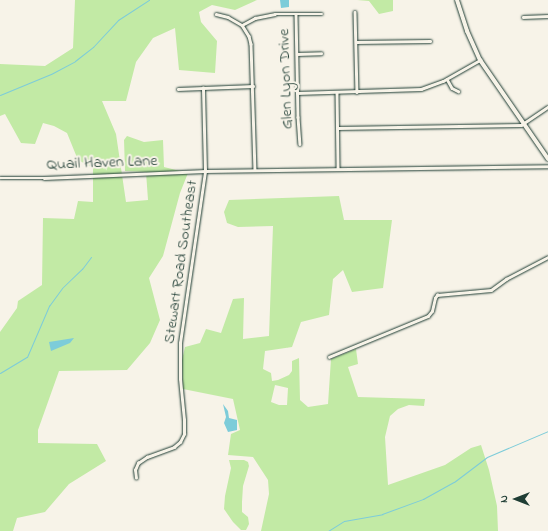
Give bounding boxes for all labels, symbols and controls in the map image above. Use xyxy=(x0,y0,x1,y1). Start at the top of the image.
street label: Glen Lyon Drive xyxy=(275,28,297,130)
street label: Quail Haven Lane xyxy=(46,151,158,175)
street label: Stewart Road Southeast xyxy=(160,179,202,345)
north arrow xyxy=(496,479,536,519)
text: N xyxy=(496,495,512,503)

